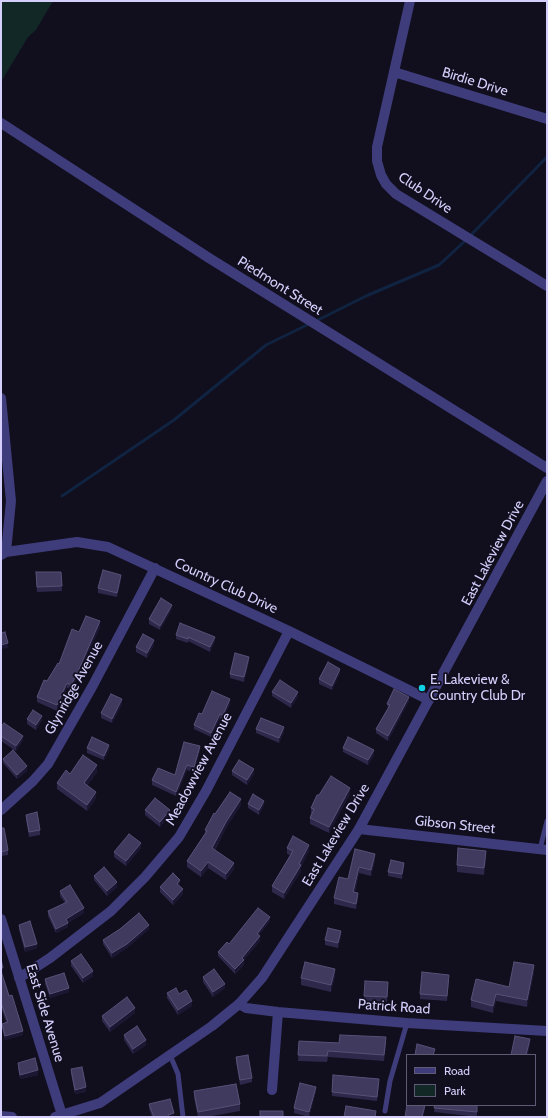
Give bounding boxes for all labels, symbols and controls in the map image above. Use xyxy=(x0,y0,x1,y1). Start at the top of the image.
street label: Birdie Drive xyxy=(440,64,510,100)
street label: Club Drive xyxy=(395,169,455,217)
street label: Piedmont Street xyxy=(234,253,326,319)
street label: East Lakeview Drive xyxy=(458,498,528,608)
street label: Country Club Drive xyxy=(172,555,280,617)
street label: Glynridge Avenue xyxy=(41,638,107,738)
place label: E. Lakeview & Country Club Dr xyxy=(430,672,525,704)
marker: E. Lakeview & Country Club Dr xyxy=(417,683,427,693)
street label: Meadowview Avenue xyxy=(162,710,236,828)
street label: East Lakeview Drive xyxy=(299,781,373,889)
street label: Gibson Street xyxy=(414,812,496,838)
street label: East Side Avenue xyxy=(22,962,68,1064)
street label: Patrick Road xyxy=(357,996,431,1018)
legend xyxy=(406,1054,536,1106)
text: Road xyxy=(444,1063,470,1078)
text: Park xyxy=(444,1083,466,1098)

